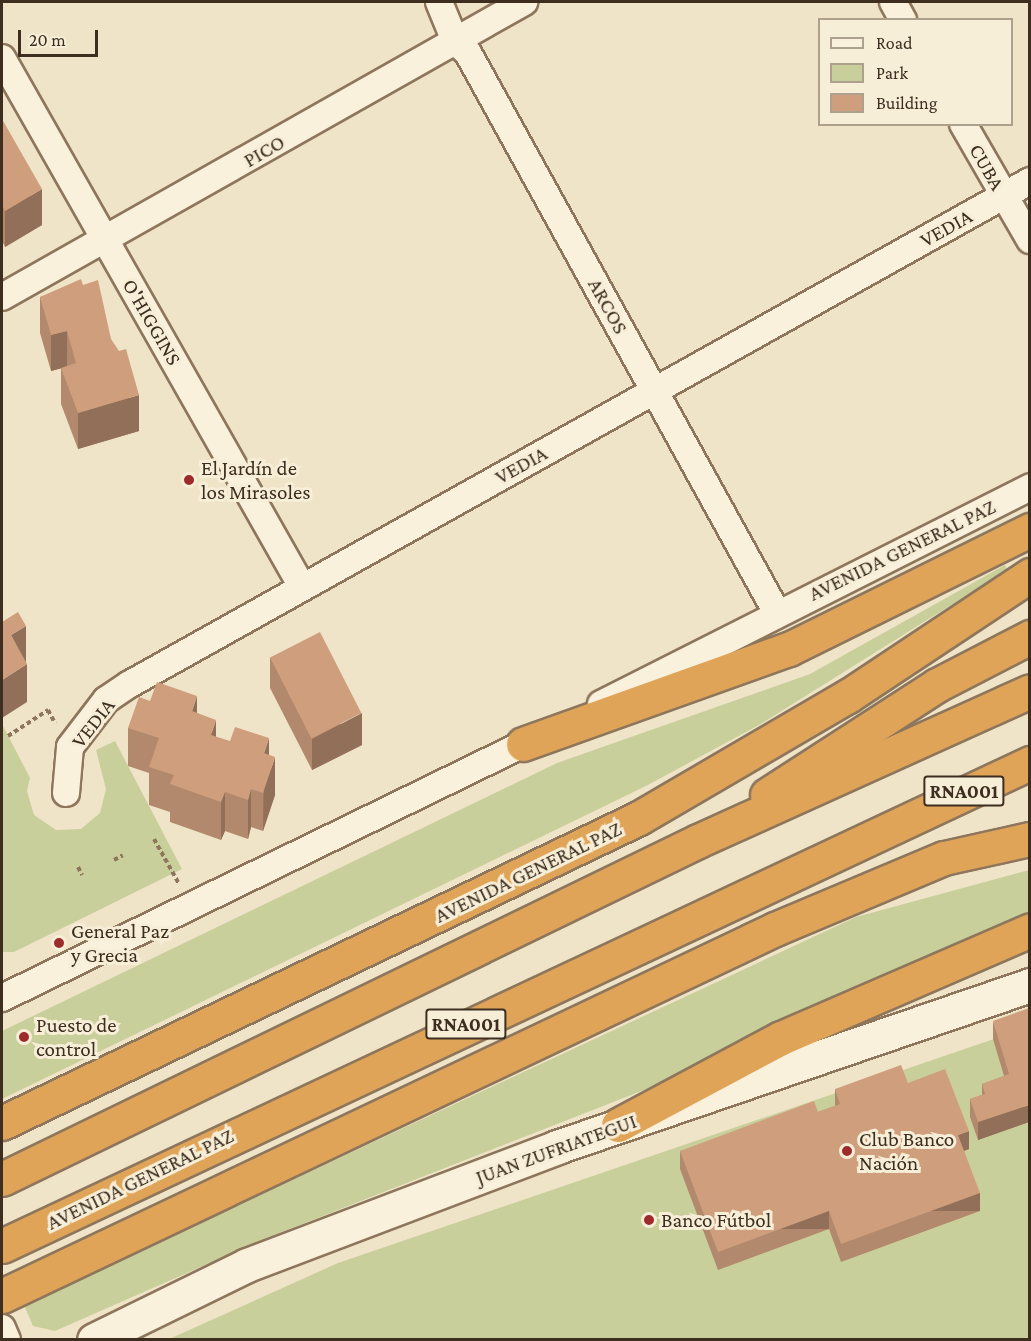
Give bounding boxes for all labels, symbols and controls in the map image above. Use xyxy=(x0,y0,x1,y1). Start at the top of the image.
scale bar xyxy=(21,18,100,56)
legend xyxy=(818,18,1013,126)
text: 20 m xyxy=(29,30,66,50)
text: Road xyxy=(876,33,913,53)
text: Park xyxy=(876,63,908,83)
text: Building xyxy=(876,93,937,113)
street label: PICO xyxy=(239,129,289,173)
street label: CUBA xyxy=(964,139,1010,195)
street label: VEDIA xyxy=(916,203,976,253)
street label: O'HIGGINS xyxy=(117,274,187,370)
street label: ARCOS xyxy=(583,274,633,338)
street label: VEDIA xyxy=(491,440,551,490)
place label: El Jardín de los Mirasoles xyxy=(201,455,310,505)
marker: El Jardín de los Mirasoles xyxy=(182,473,196,487)
street label: AVENIDA GENERAL PAZ xyxy=(804,494,1000,606)
street label: VEDIA xyxy=(66,693,120,753)
road number: RNA001 xyxy=(922,774,1006,808)
street label: AVENIDA GENERAL PAZ xyxy=(430,816,626,928)
place label: General Paz y Grecia xyxy=(71,918,169,968)
marker: General Paz y Grecia xyxy=(52,936,66,950)
road number: RNA001 xyxy=(424,1007,508,1041)
place label: Puesto de control xyxy=(36,1012,117,1062)
marker: Puesto de control xyxy=(17,1030,31,1044)
street label: JUAN ZUFRIATEGUI xyxy=(472,1108,640,1190)
street label: AVENIDA GENERAL PAZ xyxy=(42,1123,238,1235)
place label: Club Banco Nación xyxy=(859,1126,954,1176)
marker: Club Banco Nación xyxy=(840,1144,854,1158)
place label: Banco Fútbol xyxy=(661,1207,771,1233)
marker: Banco Fútbol xyxy=(642,1213,656,1227)

